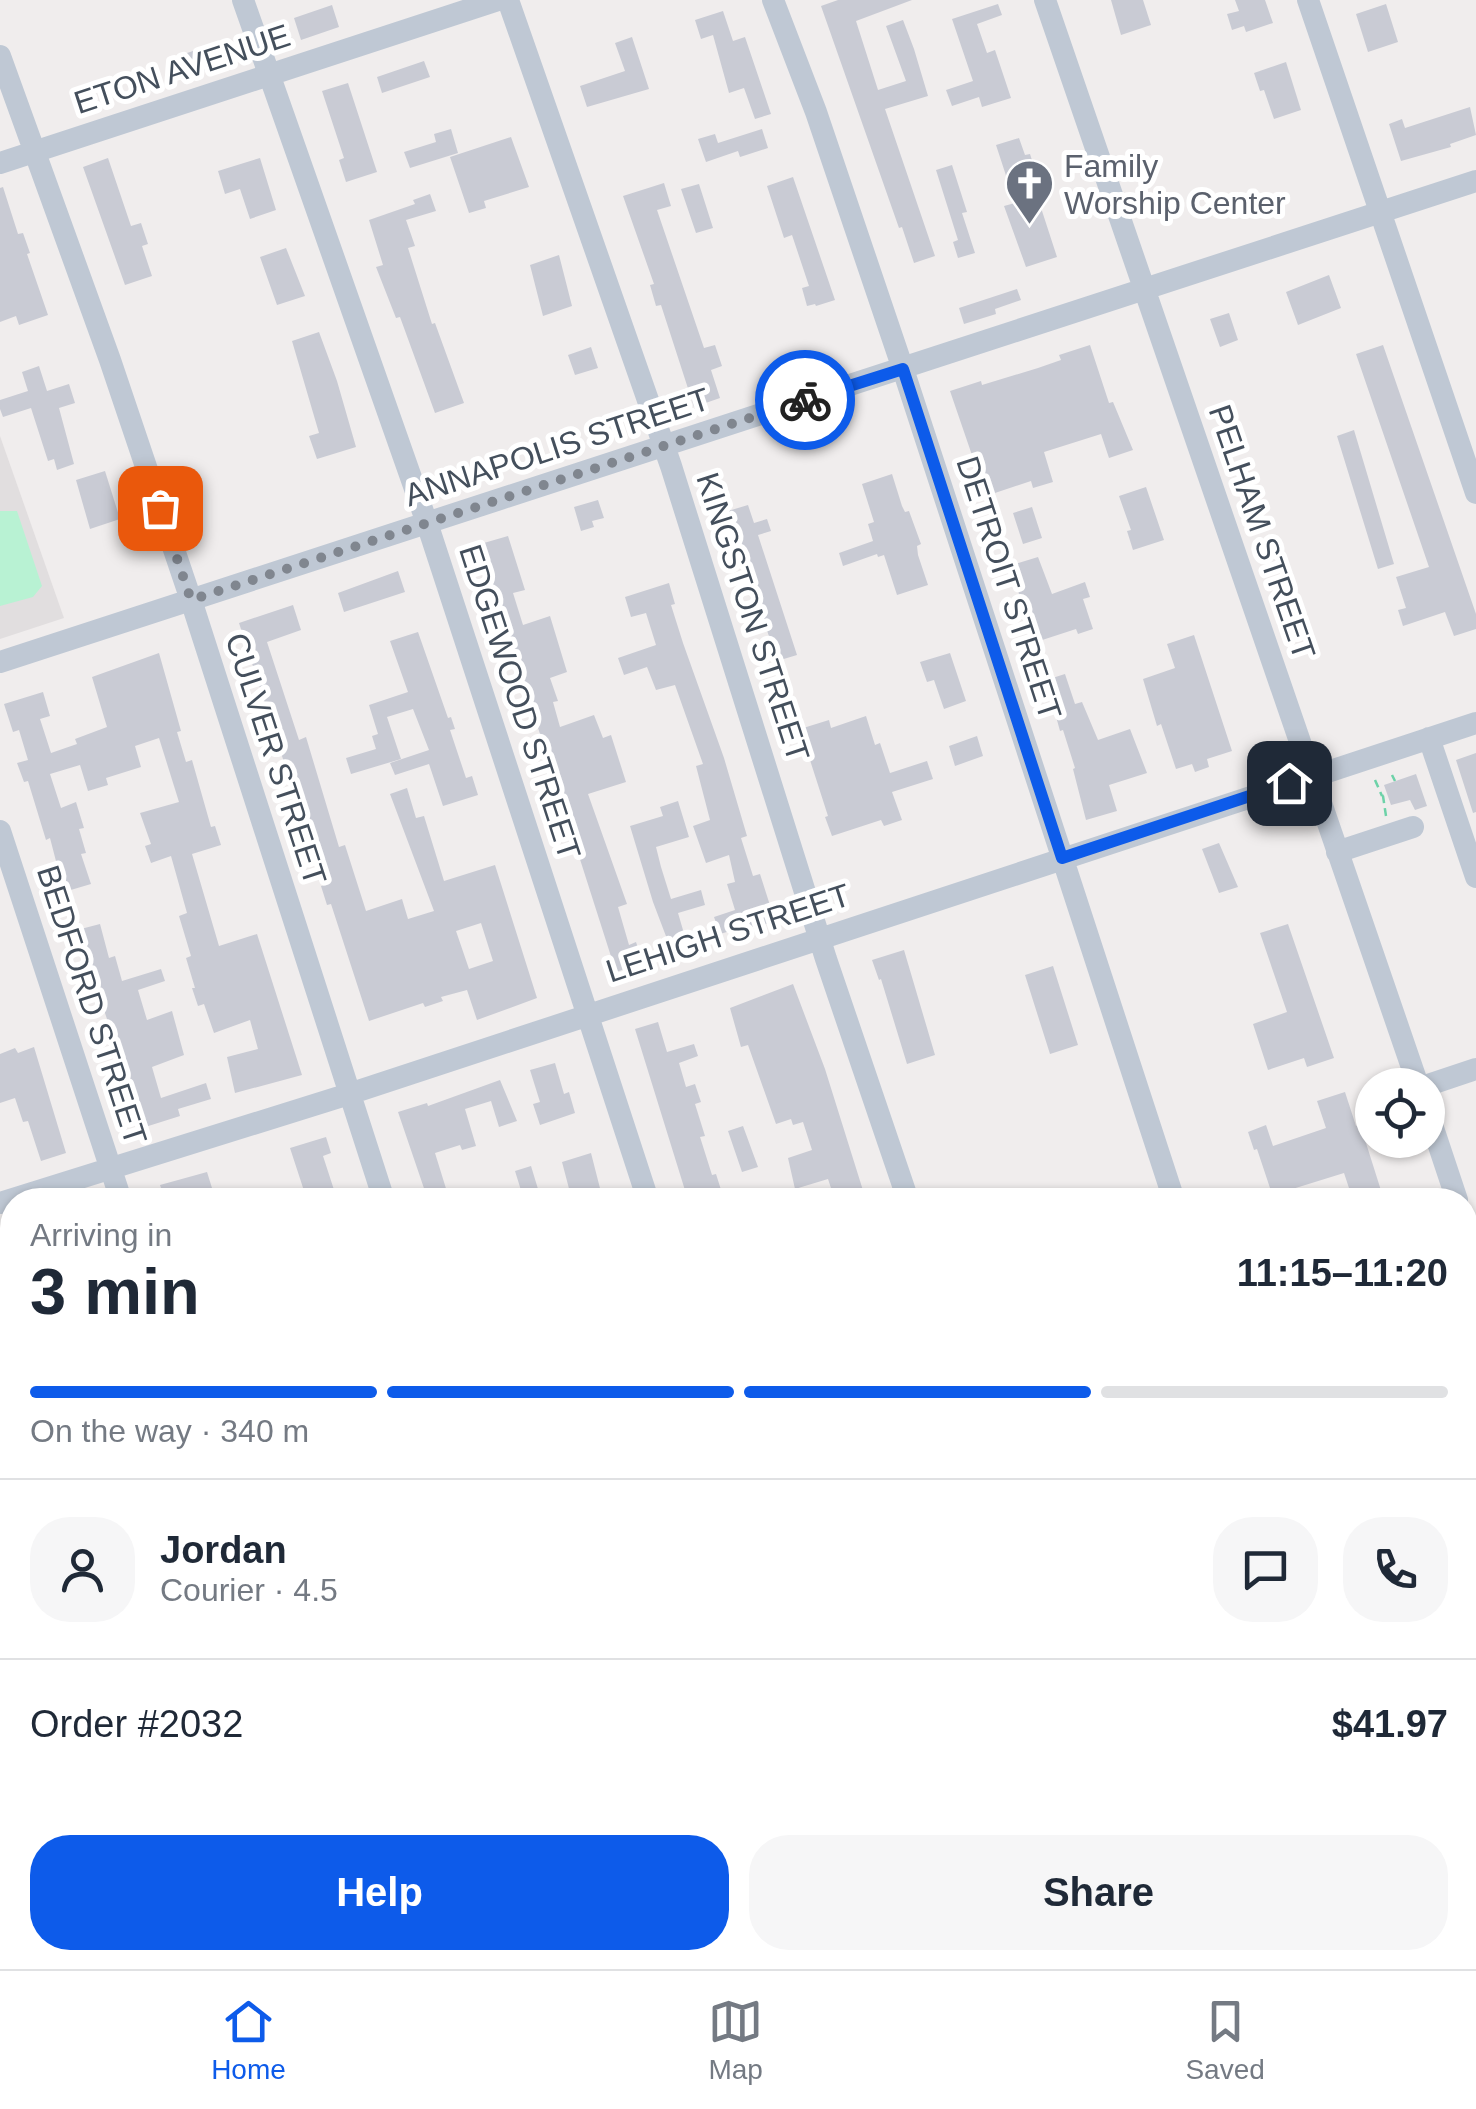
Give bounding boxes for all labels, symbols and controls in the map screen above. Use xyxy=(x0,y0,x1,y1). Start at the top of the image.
street label: ETON AVENUE xyxy=(70,17,294,121)
place label: Family Worship Center xyxy=(1064,148,1286,221)
church icon: Family Worship Center xyxy=(1003,158,1055,226)
courier xyxy=(755,350,855,450)
icon: bike xyxy=(778,373,833,428)
street label: ANNAPOLIS STREET xyxy=(400,381,714,513)
street label: PELHAM STREET xyxy=(1202,400,1322,664)
street label: DETROIT STREET xyxy=(949,452,1069,724)
pin xyxy=(118,466,203,551)
street label: KINGSTON STREET xyxy=(689,468,817,766)
icon: bag xyxy=(133,481,188,536)
street label: EDGEWOOD STREET xyxy=(452,540,588,864)
street label: CULVER STREET xyxy=(218,629,334,889)
pin xyxy=(1247,741,1332,826)
icon: home xyxy=(1262,756,1317,811)
street label: BEDFORD STREET xyxy=(30,861,154,1149)
street label: LEHIGH STREET xyxy=(602,877,854,989)
map controls xyxy=(1355,1068,1445,1158)
button: locate xyxy=(1355,1068,1445,1158)
text: Arriving in xyxy=(30,1217,172,1253)
text: 11:15–11:20 xyxy=(1237,1252,1448,1294)
text: 3 min xyxy=(30,1255,200,1328)
text: On the way · 340 m xyxy=(30,1413,309,1449)
button: person xyxy=(30,1517,135,1622)
button: chat xyxy=(1213,1517,1318,1622)
button: phone xyxy=(1343,1517,1448,1622)
text: Jordan xyxy=(160,1529,287,1571)
text: Courier · 4.5 xyxy=(160,1572,338,1608)
text: Order #2032 xyxy=(30,1703,243,1745)
text: $41.97 xyxy=(1332,1703,1448,1745)
button: Help xyxy=(30,1835,729,1950)
button: Share xyxy=(749,1835,1448,1950)
tab: Home xyxy=(211,1994,286,2086)
tab: Map xyxy=(708,1994,763,2086)
tab: Saved xyxy=(1185,1994,1265,2086)

